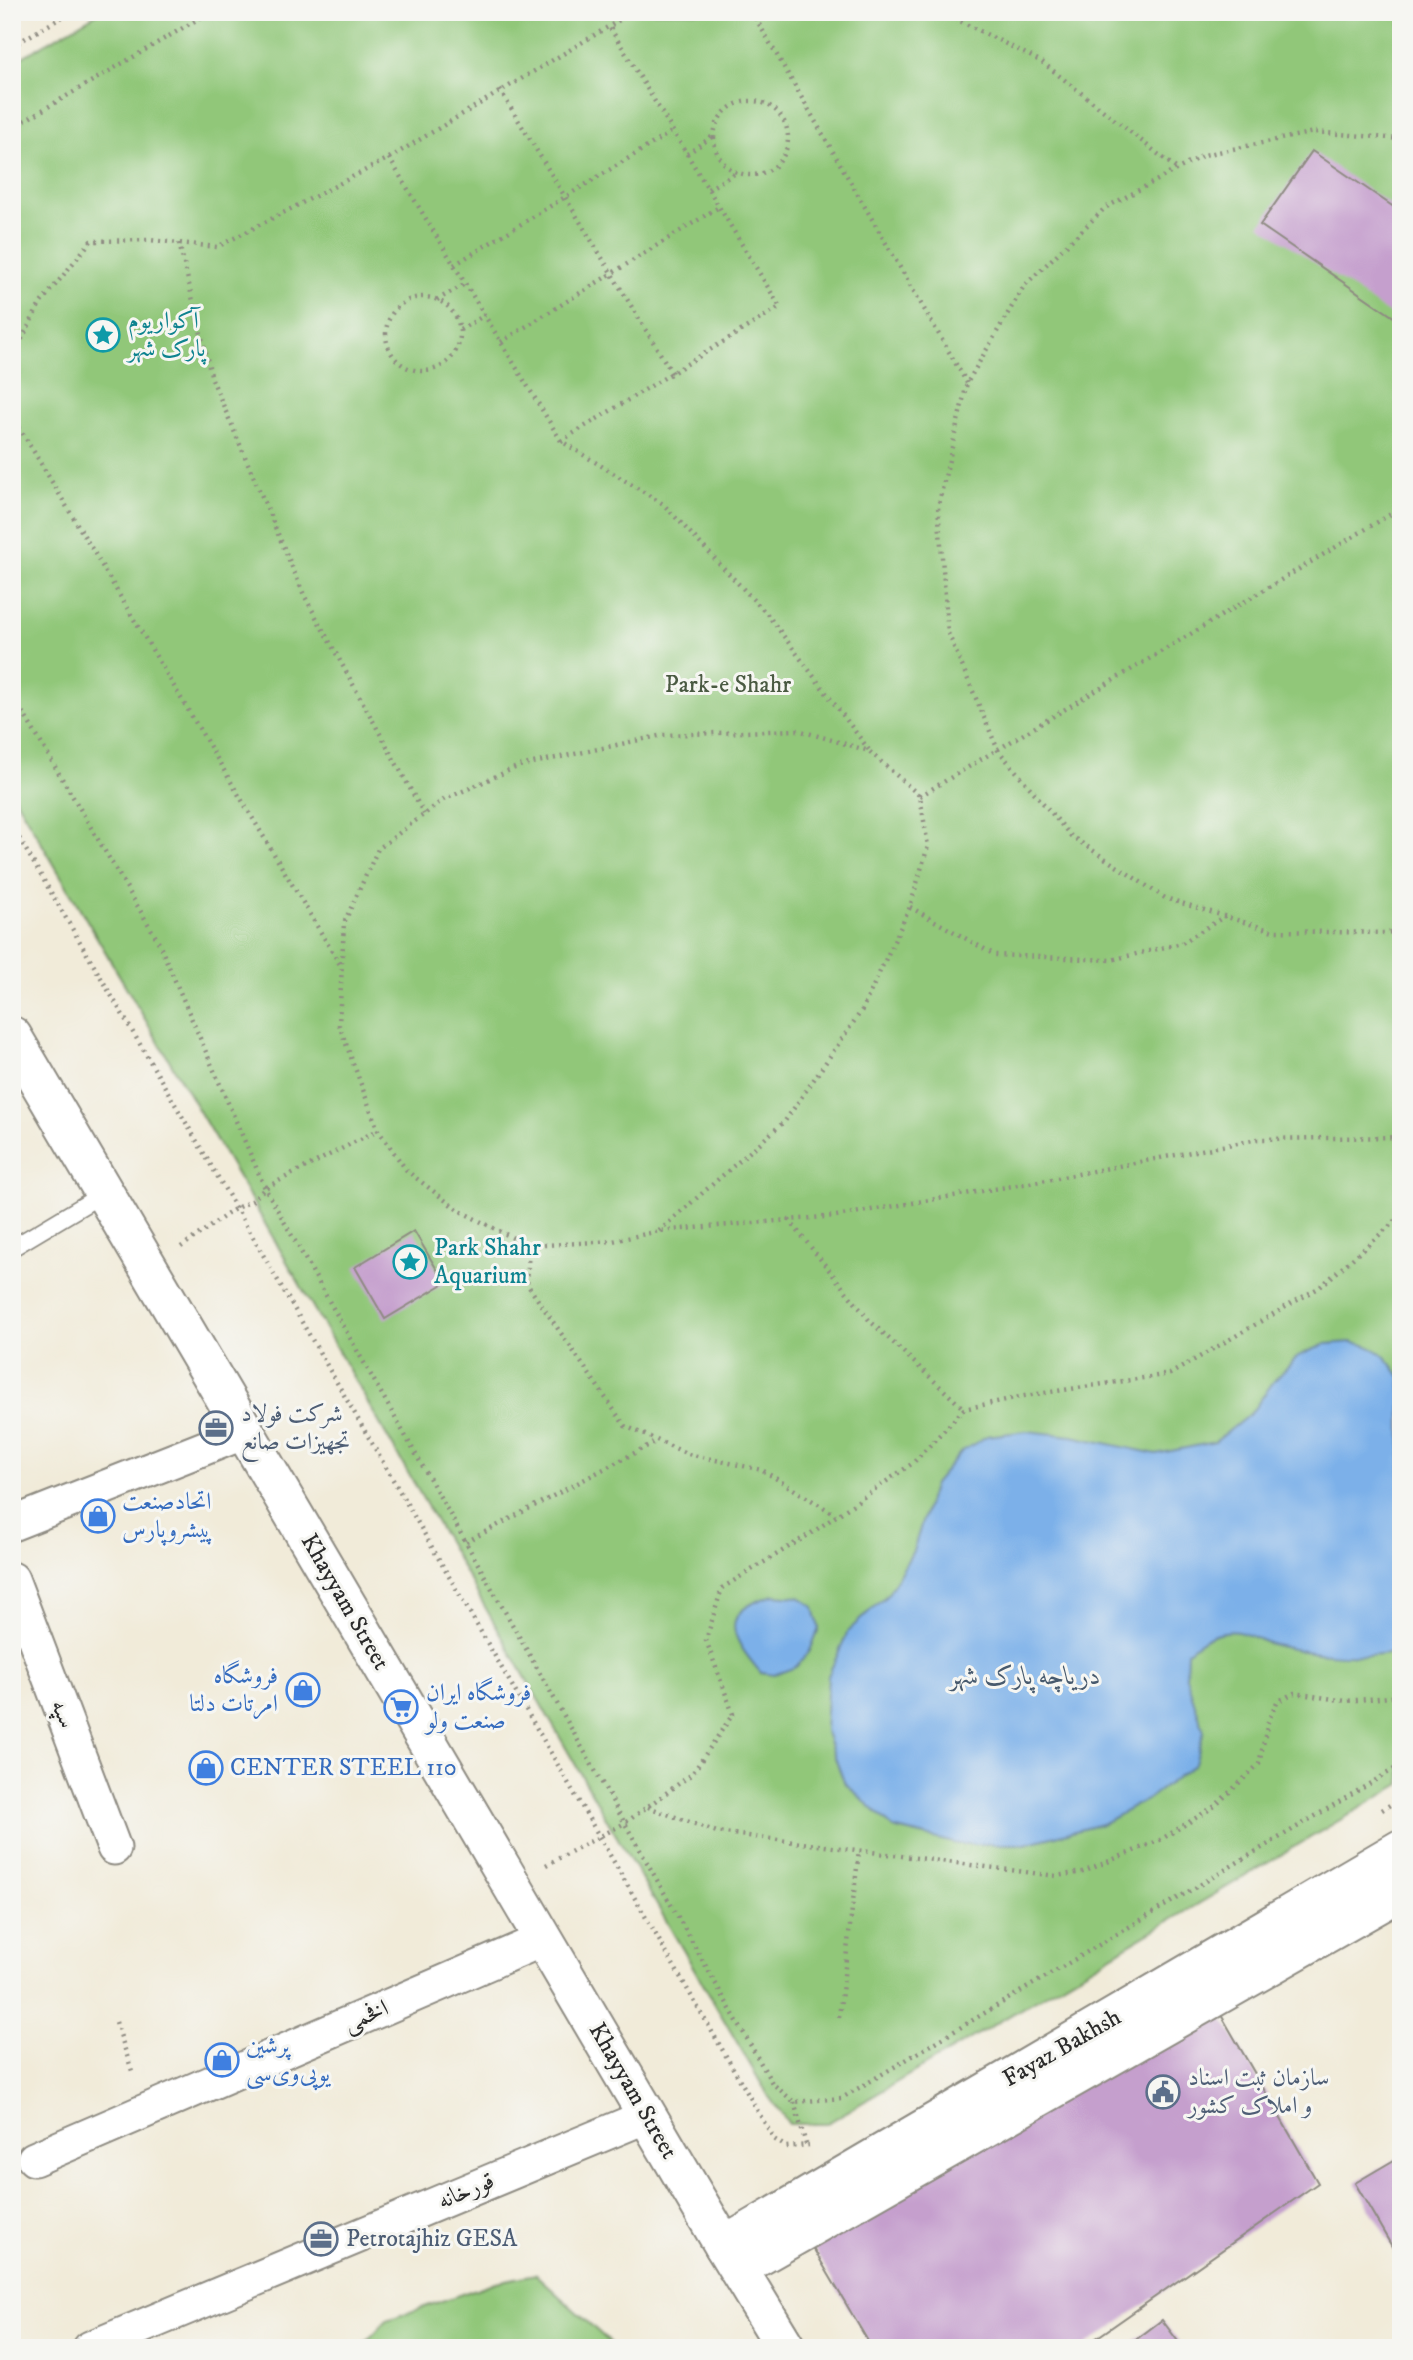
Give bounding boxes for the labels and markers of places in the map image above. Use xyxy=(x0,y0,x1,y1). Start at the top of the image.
place label: آکواریوم پارک شهر xyxy=(125,306,207,365)
place icon: آکواریوم پارک شهر xyxy=(84,316,122,354)
place label: Park Shahr Aquarium xyxy=(434,1233,541,1291)
place icon: Park Shahr Aquarium xyxy=(391,1243,429,1281)
place label: شرکت فولاد تجهیزات صانع xyxy=(241,1399,350,1463)
office icon: شرکت فولاد تجهیزات صانع xyxy=(197,1409,235,1447)
place label: اتحادصنعت پیشروپارس xyxy=(122,1487,213,1546)
shop icon: اتحادصنعت پیشروپارس xyxy=(79,1497,117,1535)
place label: فروشگاه امرتات دلتا xyxy=(189,1660,278,1720)
shop icon: فروشگاه امرتات دلتا xyxy=(284,1671,322,1709)
place label: فروشگاه ایران صنعت ولو xyxy=(424,1677,531,1736)
supermarket icon: فروشگاه ایران صنعت ولو xyxy=(382,1688,420,1726)
shop icon: CENTER STEEL 110 xyxy=(187,1749,225,1787)
place label: CENTER STEEL 110 xyxy=(230,1753,457,1783)
place label: پرشین یو‌پی‌وی‌سی xyxy=(246,2031,332,2091)
shop icon: پرشین یو‌پی‌وی‌سی xyxy=(203,2041,241,2079)
place label: سازمان ثبت اسناد و املاک کشور xyxy=(1186,2063,1329,2121)
public building icon: سازمان ثبت اسناد و املاک کشور xyxy=(1144,2073,1182,2111)
office icon: Petrotajhiz GESA xyxy=(302,2220,340,2258)
place label: Petrotajhiz GESA xyxy=(346,2224,518,2254)

